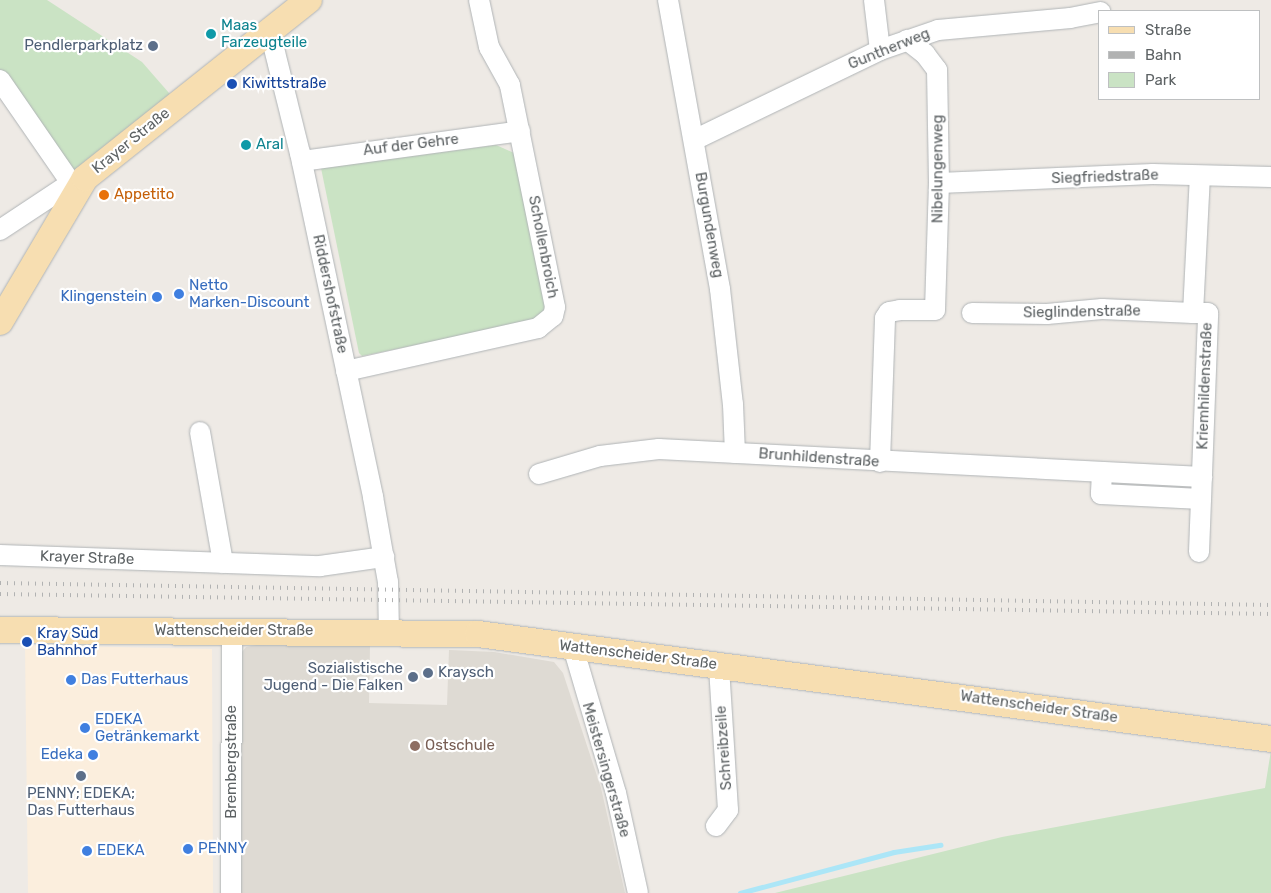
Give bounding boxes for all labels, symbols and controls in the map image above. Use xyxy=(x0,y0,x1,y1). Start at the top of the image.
legend xyxy=(1098,10,1261,100)
place label: Maas Farzeugteile xyxy=(221,16,307,51)
text: Straße xyxy=(1145,21,1191,39)
street label: Guntherweg xyxy=(846,24,932,74)
marker: Maas Farzeugteile xyxy=(205,28,217,40)
place label: Pendlerparkplatz xyxy=(24,37,143,55)
marker: Pendlerparkplatz xyxy=(147,40,159,52)
text: Bahn xyxy=(1145,46,1182,64)
text: Park xyxy=(1145,71,1176,89)
place label: Kiwittstraße xyxy=(242,75,327,93)
marker: Kiwittstraße xyxy=(226,78,238,90)
street label: Krayer Straße xyxy=(89,104,173,178)
street label: Nibelungenweg xyxy=(929,115,947,223)
street label: Auf der Gehre xyxy=(362,130,460,160)
place label: Aral xyxy=(256,136,284,154)
marker: Aral xyxy=(240,139,252,151)
street label: Siegfriedstraße xyxy=(1051,166,1159,188)
street label: Burgundenweg xyxy=(691,171,727,279)
place label: Appetito xyxy=(114,186,174,204)
marker: Appetito xyxy=(98,189,110,201)
street label: Schollenbroich xyxy=(524,194,562,300)
street label: Riddershofstraße xyxy=(309,233,351,355)
place label: Netto Marken-Discount xyxy=(189,276,309,311)
place label: Klingenstein xyxy=(61,288,147,306)
marker: Netto Marken-Discount xyxy=(173,288,185,300)
marker: Klingenstein xyxy=(151,291,163,303)
street label: Sieglindenstraße xyxy=(1023,302,1141,322)
street label: Kriemhildenstraße xyxy=(1194,322,1216,450)
street label: Brunhildenstraße xyxy=(758,445,880,471)
street label: Krayer Straße xyxy=(39,547,135,569)
street label: Wattenscheider Straße xyxy=(154,622,314,640)
place label: Kray Süd Bahnhof xyxy=(37,624,99,659)
marker: Kray Süd Bahnhof xyxy=(21,636,33,648)
street label: Wattenscheider Straße xyxy=(558,636,718,674)
place label: Sozialistische Jugend - Die Falken xyxy=(263,659,403,694)
place label: Kraysch xyxy=(438,664,494,682)
marker: Kraysch xyxy=(422,667,434,679)
place label: Das Futterhaus xyxy=(81,671,188,689)
marker: Sozialistische Jugend - Die Falken xyxy=(407,671,419,683)
marker: Das Futterhaus xyxy=(65,674,77,686)
street label: Wattenscheider Straße xyxy=(959,687,1119,727)
street label: Meistersingerstraße xyxy=(578,700,634,840)
street label: Brembergstraße xyxy=(223,705,241,819)
street label: Schreibzeile xyxy=(712,705,736,791)
place label: EDEKA Getränkemarkt xyxy=(95,710,199,745)
marker: EDEKA Getränkemarkt xyxy=(79,722,91,734)
place label: Ostschule xyxy=(425,737,495,755)
marker: Ostschule xyxy=(409,740,421,752)
place label: Edeka xyxy=(41,746,83,764)
marker: Edeka xyxy=(87,749,99,761)
marker: PENNY; EDEKA; Das Futterhaus xyxy=(75,770,87,782)
place label: PENNY; EDEKA; Das Futterhaus xyxy=(27,784,135,819)
place label: PENNY xyxy=(198,840,247,858)
place label: EDEKA xyxy=(97,842,145,860)
marker: PENNY xyxy=(182,843,194,855)
marker: EDEKA xyxy=(81,845,93,857)

